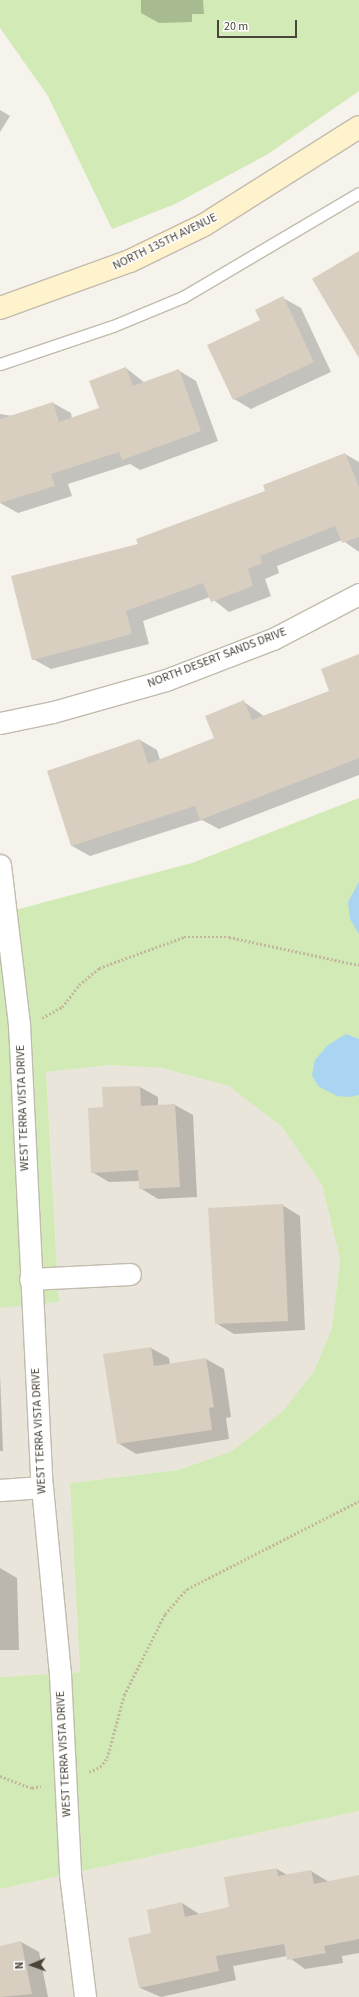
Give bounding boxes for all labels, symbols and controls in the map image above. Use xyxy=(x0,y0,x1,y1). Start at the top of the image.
scale bar xyxy=(219,12,299,38)
text: 20 m xyxy=(224,18,248,35)
street label: NORTH 135TH AVENUE xyxy=(110,210,220,274)
street label: NORTH DESERT SANDS DRIVE xyxy=(145,625,289,691)
street label: WEST TERRA VISTA DRIVE xyxy=(14,1045,32,1171)
street label: WEST TERRA VISTA DRIVE xyxy=(29,1368,49,1494)
street label: WEST TERRA VISTA DRIVE xyxy=(54,1691,74,1817)
north arrow xyxy=(12,1945,52,1985)
text: N xyxy=(12,1962,27,1969)

